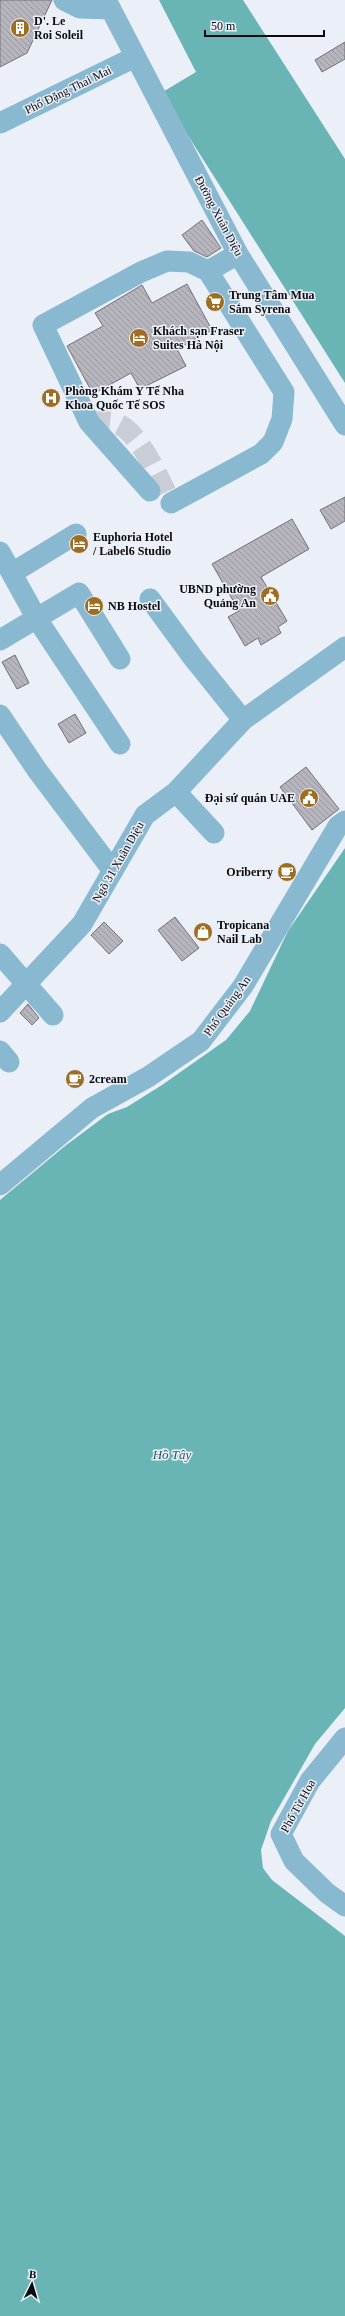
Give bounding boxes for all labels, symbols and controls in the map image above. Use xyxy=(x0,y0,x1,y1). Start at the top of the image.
scale bar xyxy=(205,12,324,38)
place label: D'. Le Roi Soleil xyxy=(34,14,84,42)
building icon: D'. Le Roi Soleil xyxy=(9,17,31,39)
text: 50 m xyxy=(211,19,236,33)
street label: Phố Đặng Thai Mai xyxy=(22,63,114,117)
street label: Đường Xuân Diệu xyxy=(192,173,246,259)
place label: Trung Tâm Mua Sắm Syrena xyxy=(229,288,315,316)
supermarket icon: Trung Tâm Mua Sắm Syrena xyxy=(204,291,226,313)
place label: Khách sạn Fraser Suites Hà Nội xyxy=(153,324,245,352)
hotel icon: Khách sạn Fraser Suites Hà Nội xyxy=(128,327,150,349)
place label: Phòng Khám Y Tế Nha Khoa Quốc Tế SOS xyxy=(65,384,184,412)
hospital icon: Phòng Khám Y Tế Nha Khoa Quốc Tế SOS xyxy=(40,387,62,409)
place label: Euphoria Hotel / Label6 Studio xyxy=(92,530,173,558)
hotel icon: Euphoria Hotel / Label6 Studio xyxy=(68,533,90,555)
place label: UBND phường Quảng An xyxy=(179,582,256,610)
public building icon: UBND phường Quảng An xyxy=(259,585,281,607)
hotel icon: NB Hostel xyxy=(83,595,105,617)
place label: NB Hostel xyxy=(108,599,161,613)
public building icon: Đại sứ quán UAE xyxy=(298,787,320,809)
place label: Đại sứ quán UAE xyxy=(205,791,295,805)
street label: Ngõ 31 Xuân Diệu xyxy=(89,819,147,905)
cafe icon: Oriberry xyxy=(276,861,298,883)
place label: Oriberry xyxy=(226,865,273,879)
place label: Tropicana Nail Lab xyxy=(217,918,269,946)
shop icon: Tropicana Nail Lab xyxy=(192,921,214,943)
street label: Phố Quảng An xyxy=(201,973,253,1039)
cafe icon: 2cream xyxy=(64,1068,86,1090)
place label: 2cream xyxy=(89,1072,127,1086)
water label: Hồ Tây xyxy=(152,1447,192,1462)
street label: Phố Từ Hoa xyxy=(278,1777,319,1835)
north arrow xyxy=(12,2264,52,2304)
text: B xyxy=(29,2268,38,2280)

